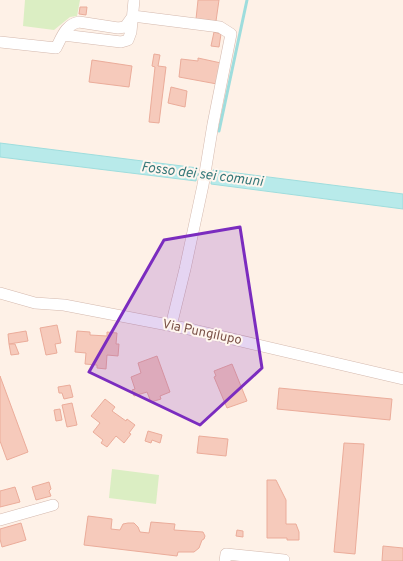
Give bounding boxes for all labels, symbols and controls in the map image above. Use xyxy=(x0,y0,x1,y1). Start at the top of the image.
water label: Fosso dei sei comuni xyxy=(140,159,265,191)
street label: Via Pungilupo xyxy=(161,317,243,349)

